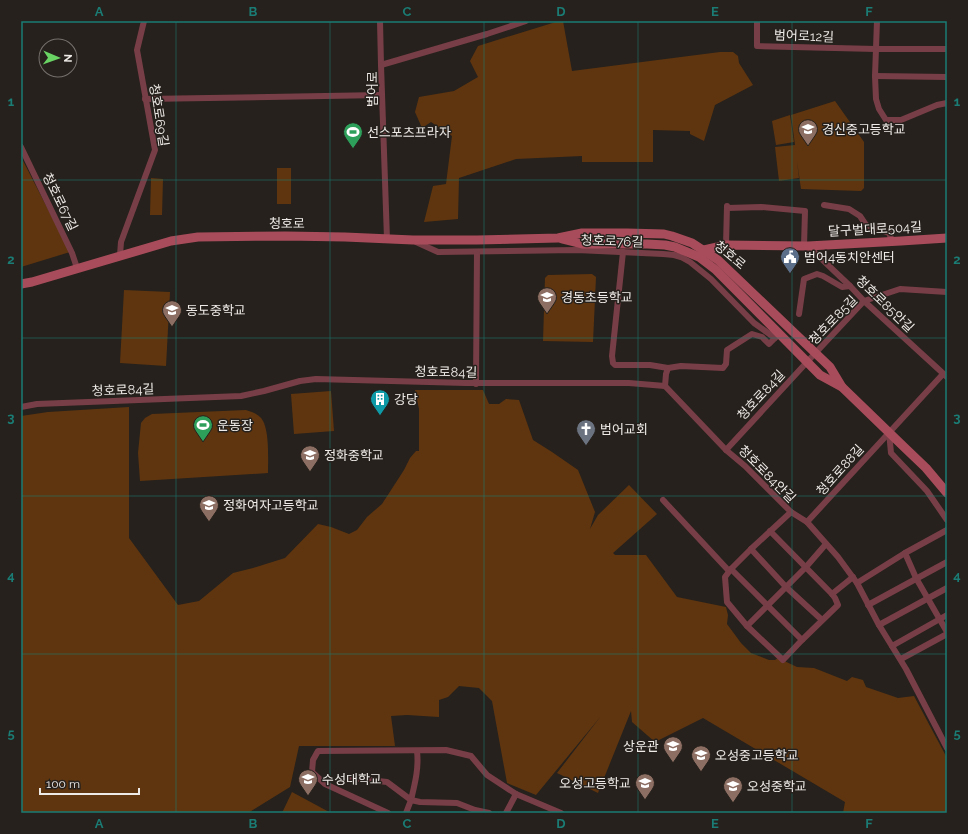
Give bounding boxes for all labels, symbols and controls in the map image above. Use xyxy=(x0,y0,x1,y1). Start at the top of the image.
text: A xyxy=(95,4,104,19)
text: B xyxy=(249,4,258,19)
text: C xyxy=(403,4,412,19)
text: D xyxy=(556,4,566,19)
text: E xyxy=(711,4,719,19)
text: F xyxy=(865,4,873,19)
street label: 범어로12길 xyxy=(774,27,834,45)
north arrow xyxy=(38,38,78,78)
text: N xyxy=(61,54,74,63)
street label: 범어로 xyxy=(365,71,380,107)
street label: 청호로69길 xyxy=(147,83,171,147)
text: 1 xyxy=(8,94,15,109)
text: 1 xyxy=(954,94,961,109)
school or university icon: 경신중고등학교 xyxy=(797,118,819,146)
sports icon: 선스포츠프라자 xyxy=(342,121,364,149)
place label: 경신중고등학교 xyxy=(822,122,906,137)
place label: 선스포츠프라자 xyxy=(367,125,451,140)
street label: 청호로67길 xyxy=(40,171,80,233)
street label: 청호로 xyxy=(269,216,305,231)
street label: 달구벌대로504길 xyxy=(828,219,922,239)
street label: 청호로76길 xyxy=(580,232,644,250)
street label: 청호로 xyxy=(711,238,749,272)
public building icon: 범어4동치안센터 xyxy=(779,246,801,274)
place label: 범어4동치안센터 xyxy=(804,250,895,265)
text: 2 xyxy=(7,252,15,267)
text: 2 xyxy=(953,252,961,267)
street label: 청호로85안길 xyxy=(853,273,917,335)
school or university icon: 경동초등학교 xyxy=(536,286,558,314)
place label: 경동초등학교 xyxy=(561,290,633,305)
street label: 청호로85길 xyxy=(806,292,860,348)
school or university icon: 동도중학교 xyxy=(161,299,183,327)
place label: 동도중학교 xyxy=(186,303,246,318)
street label: 청호로84길 xyxy=(415,364,477,380)
street label: 청호로84길 xyxy=(734,367,788,423)
street label: 청호로84길 xyxy=(91,381,155,399)
building icon: 강당 xyxy=(369,388,391,416)
place label: 강당 xyxy=(394,392,418,407)
text: 3 xyxy=(7,410,15,425)
text: 3 xyxy=(953,410,961,425)
sports icon: 운동장 xyxy=(192,414,214,442)
place label: 운동장 xyxy=(217,418,253,433)
church icon: 범어교회 xyxy=(575,418,597,446)
place label: 범어교회 xyxy=(600,422,648,437)
street label: 청호로88길 xyxy=(813,441,867,499)
street label: 청호로84안길 xyxy=(735,442,799,506)
school or university icon: 정화중학교 xyxy=(299,444,321,472)
place label: 정화중학교 xyxy=(324,448,384,463)
school or university icon: 정화여자고등학교 xyxy=(198,494,220,522)
place label: 정화여자고등학교 xyxy=(223,498,319,513)
text: 4 xyxy=(7,568,15,583)
text: 4 xyxy=(953,568,961,583)
text: 5 xyxy=(7,726,15,741)
text: 5 xyxy=(953,726,961,741)
school or university icon: 상운관 xyxy=(662,735,684,763)
place label: 상운관 xyxy=(623,739,659,754)
school or university icon: 오성중고등학교 xyxy=(690,744,712,772)
place label: 오성중고등학교 xyxy=(715,748,799,763)
school or university icon: 수성대학교 xyxy=(297,768,319,796)
scale bar xyxy=(40,770,139,796)
place label: 수성대학교 xyxy=(322,772,382,787)
school or university icon: 오성고등학교 xyxy=(634,772,656,800)
school or university icon: 오성중학교 xyxy=(722,775,744,803)
place label: 오성고등학교 xyxy=(559,776,631,791)
text: 100 m xyxy=(46,777,80,791)
place label: 오성중학교 xyxy=(747,779,807,794)
text: A xyxy=(95,816,104,831)
text: B xyxy=(249,816,258,831)
text: C xyxy=(403,816,412,831)
text: D xyxy=(556,816,566,831)
text: E xyxy=(711,816,719,831)
text: F xyxy=(865,816,873,831)

